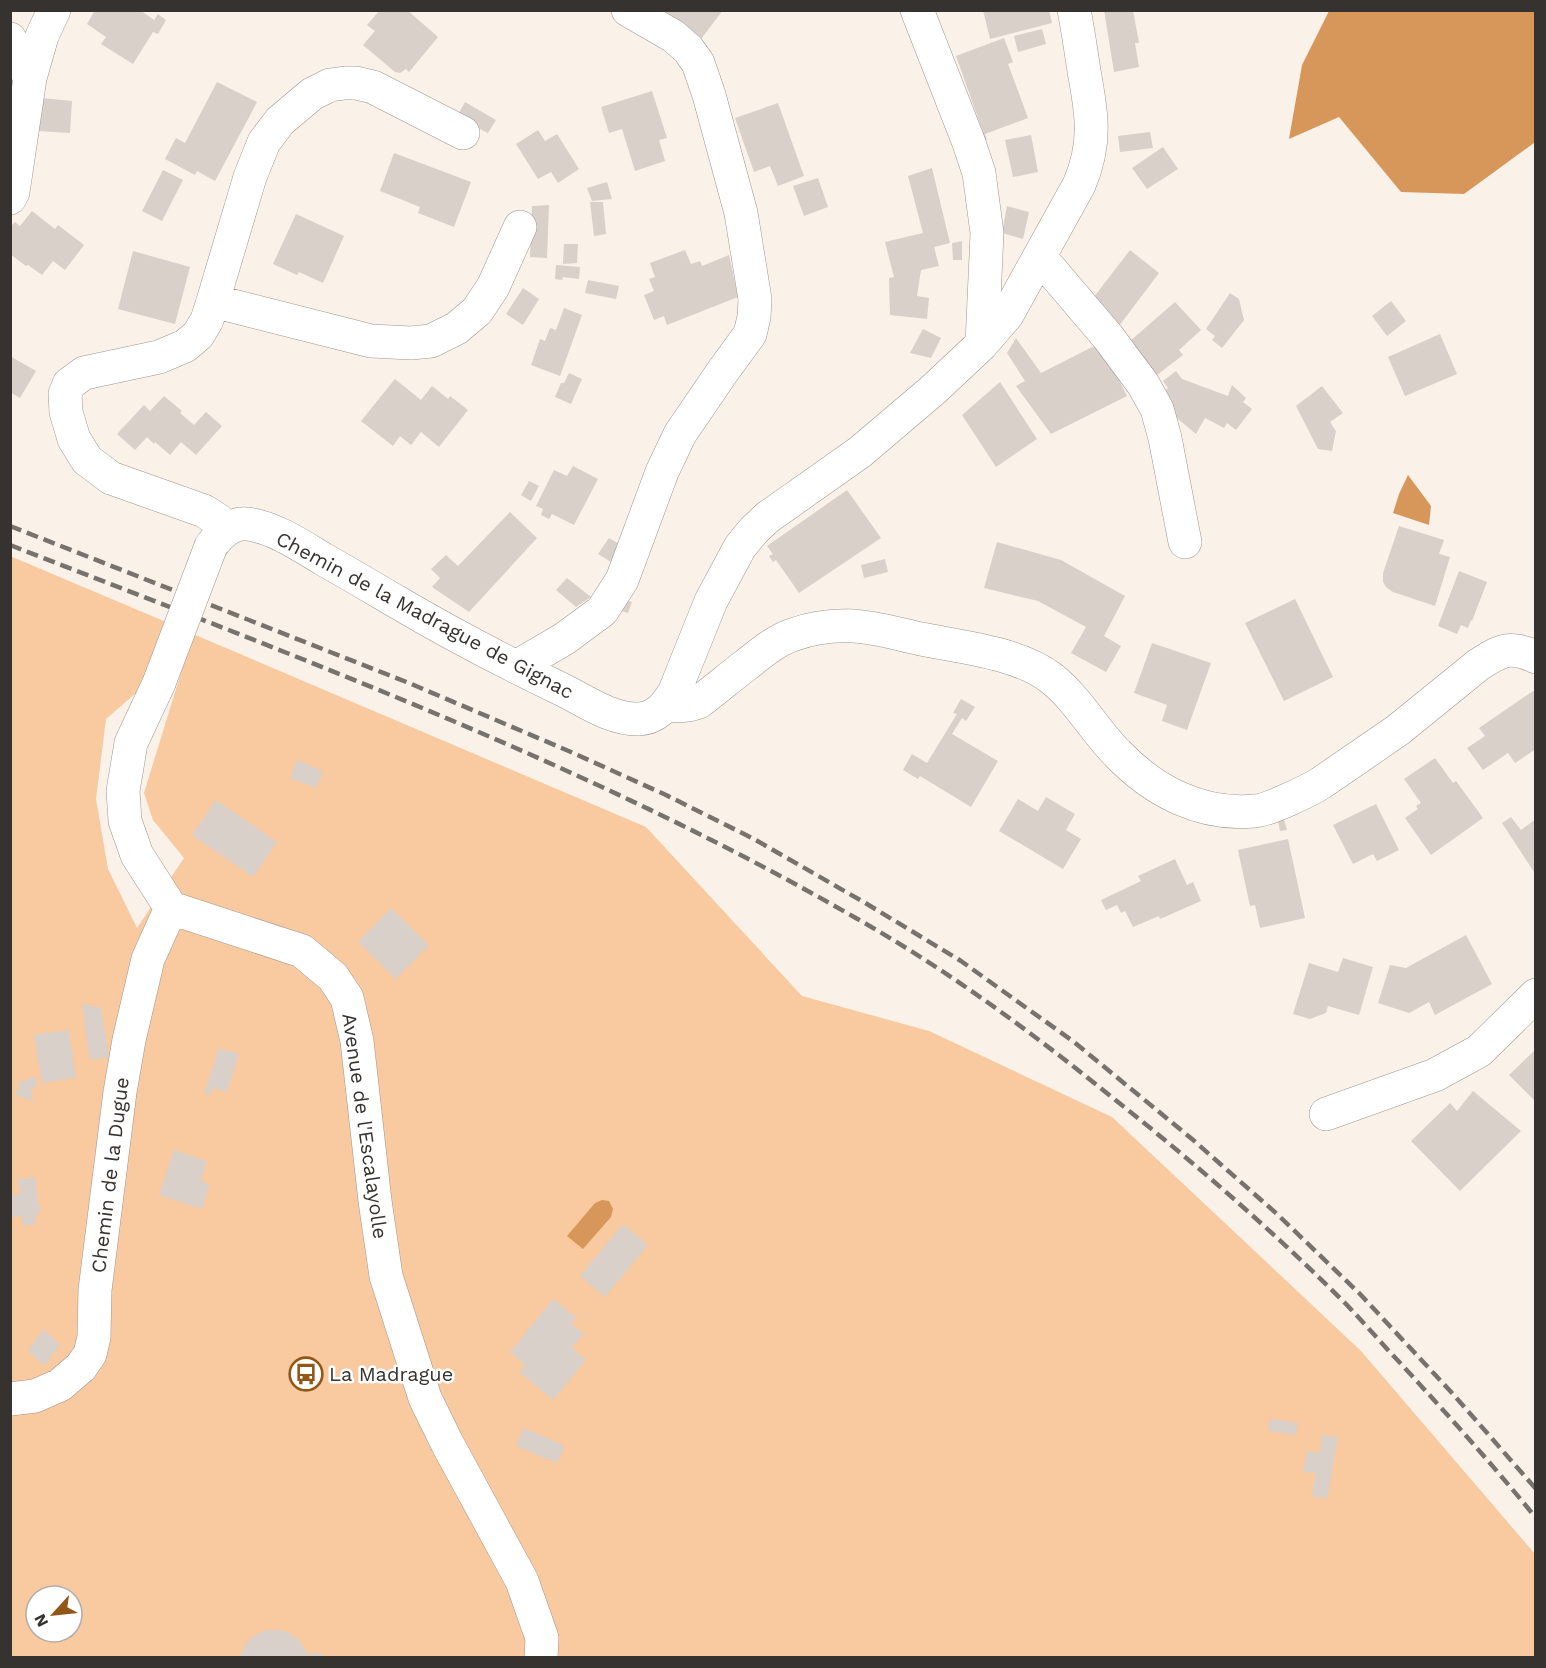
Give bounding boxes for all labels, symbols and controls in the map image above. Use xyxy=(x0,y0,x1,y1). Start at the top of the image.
street label: Chemin de la Madrague de Gignac xyxy=(272,526,578,704)
street label: Avenue de l'Escalayolle xyxy=(337,1012,393,1240)
street label: Chemin de la Dugue xyxy=(86,1076,134,1274)
bus stop icon: La Madrague xyxy=(288,1356,324,1392)
place label: La Madrague xyxy=(329,1362,453,1386)
north arrow xyxy=(24,1584,84,1644)
text: N xyxy=(30,1611,52,1630)

